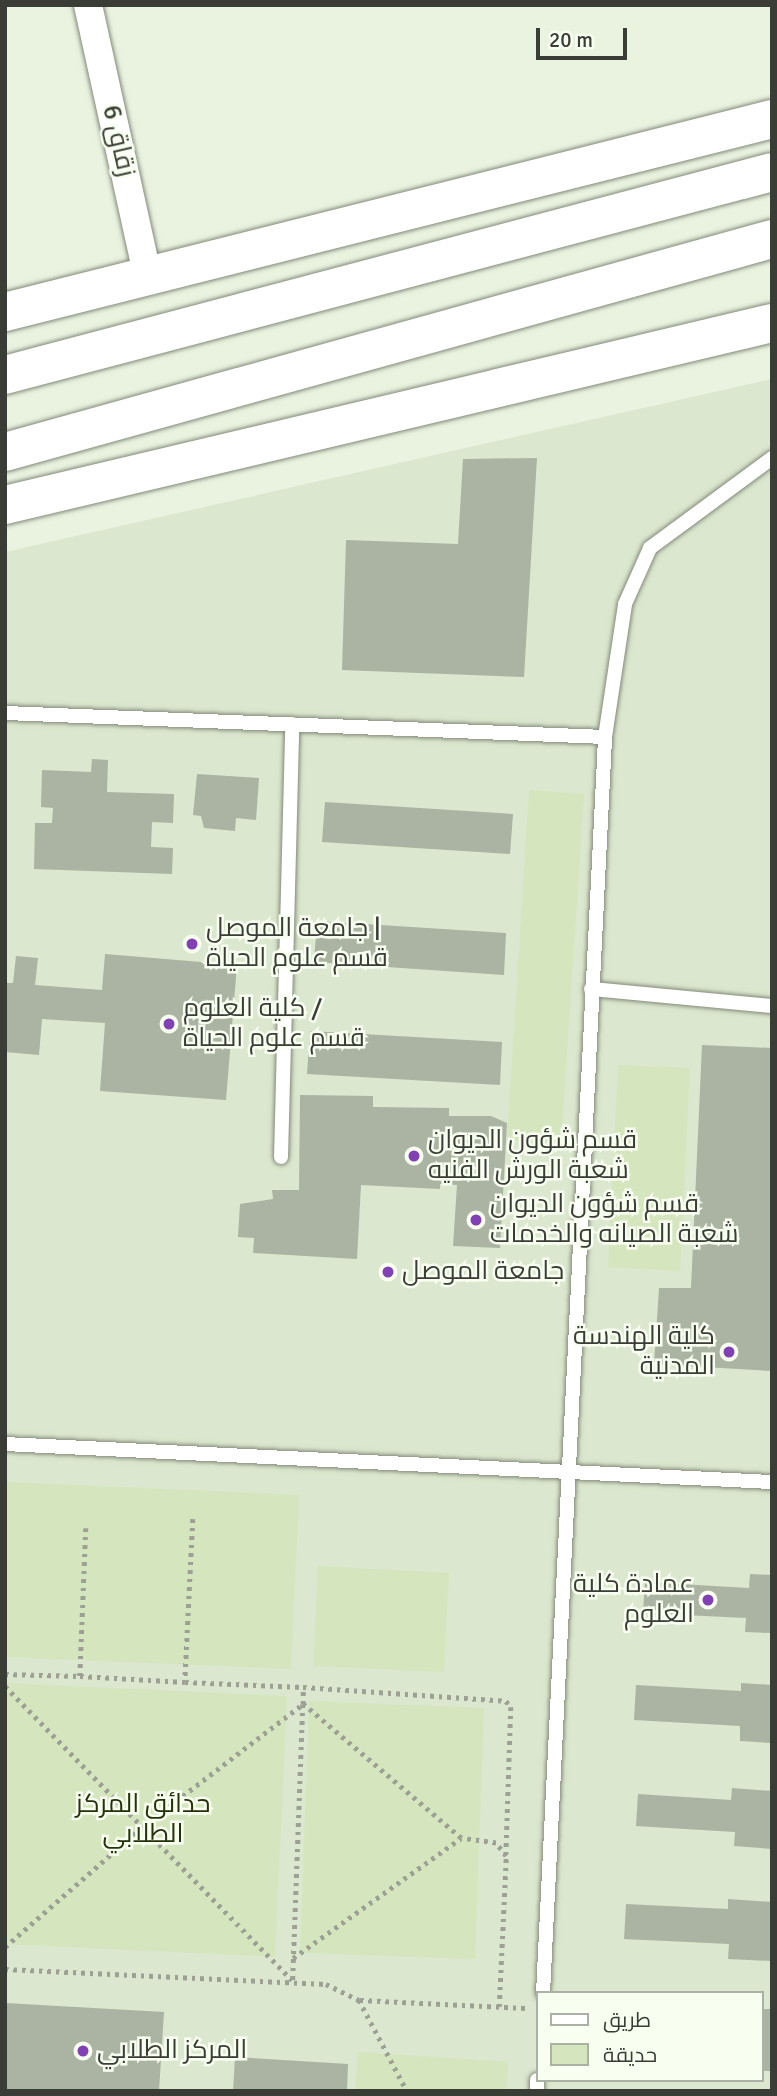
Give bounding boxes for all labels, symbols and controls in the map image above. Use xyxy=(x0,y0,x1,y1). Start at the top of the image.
scale bar xyxy=(539,14,630,58)
text: 20 m xyxy=(549,27,593,53)
street label: زقاق 6 xyxy=(95,102,141,180)
place label: جامعة الموصل | قسم علوم الحياة xyxy=(206,913,388,974)
marker: جامعة الموصل | قسم علوم الحياة xyxy=(184,936,200,952)
place label: كلية العلوم / قسم علوم الحياة xyxy=(183,993,365,1054)
marker: كلية العلوم / قسم علوم الحياة xyxy=(161,1016,177,1032)
place label: قسم شؤون الديوان شعبة الورش الفنيه xyxy=(428,1125,637,1186)
marker: قسم شؤون الديوان شعبة الورش الفنيه xyxy=(406,1148,422,1164)
place label: قسم شؤون الديوان شعبة الصيانه والخدمات xyxy=(490,1189,739,1250)
marker: قسم شؤون الديوان شعبة الصيانه والخدمات xyxy=(468,1212,484,1228)
place label: جامعة الموصل xyxy=(402,1256,564,1288)
marker: جامعة الموصل xyxy=(380,1264,396,1280)
place label: كلية الهندسة المدنية xyxy=(573,1321,715,1382)
marker: كلية الهندسة المدنية xyxy=(721,1344,737,1360)
place label: عمادة كلية العلوم xyxy=(573,1569,694,1630)
marker: عمادة كلية العلوم xyxy=(700,1592,716,1608)
park label: حدائق المركز الطلابي xyxy=(76,1789,210,1850)
legend xyxy=(536,1991,763,2082)
text: طريق xyxy=(603,2007,651,2033)
place label: المركز الطلابي xyxy=(97,2035,247,2067)
text: حديقة xyxy=(603,2042,657,2068)
marker: المركز الطلابي xyxy=(75,2043,91,2059)

